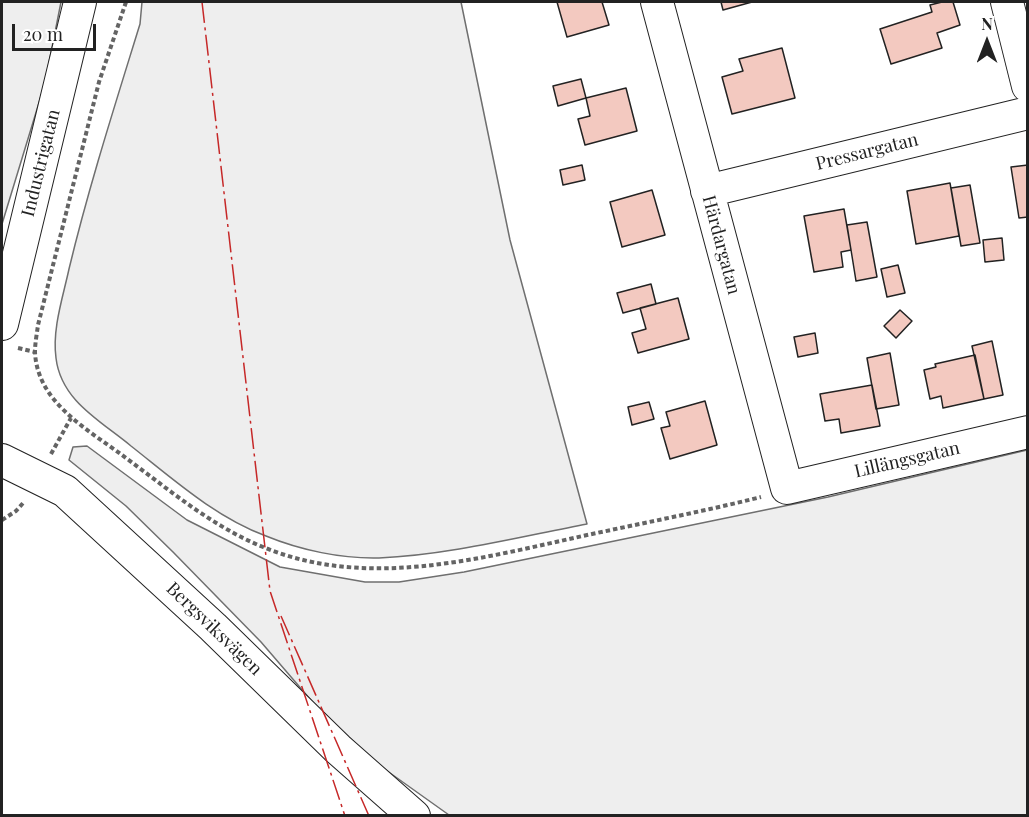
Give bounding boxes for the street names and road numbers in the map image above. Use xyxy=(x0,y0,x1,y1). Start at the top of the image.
street label: Industrigatan xyxy=(17,107,65,219)
street label: Pressargatan xyxy=(814,129,920,175)
street label: Härdargatan xyxy=(697,193,745,297)
street label: Lillängsgatan xyxy=(852,437,962,483)
street label: Bergsviksvägen xyxy=(162,578,266,680)

